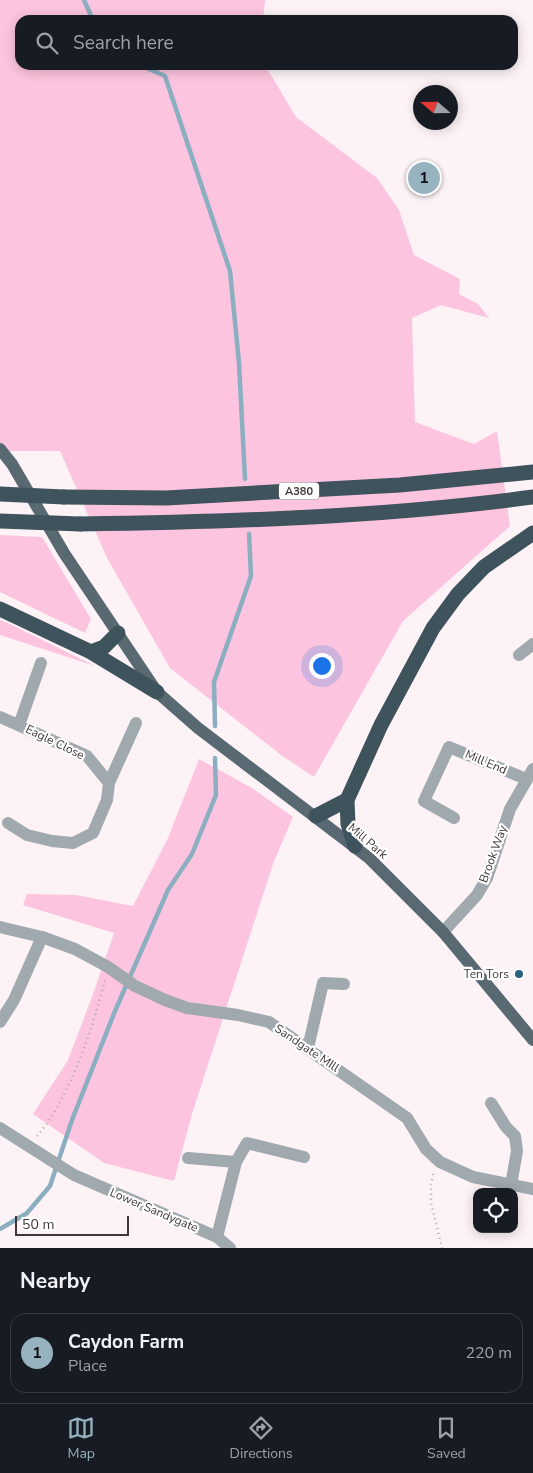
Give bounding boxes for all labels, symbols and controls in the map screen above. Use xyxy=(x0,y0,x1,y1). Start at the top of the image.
search box xyxy=(15,15,518,70)
icon: search xyxy=(33,29,61,57)
text: Search here xyxy=(73,30,174,56)
north arrow xyxy=(413,85,458,130)
pin: 1 xyxy=(408,159,440,197)
road number: A380 xyxy=(279,482,319,500)
your location xyxy=(309,653,335,679)
street label: Eagle Close xyxy=(23,721,87,763)
street label: Mill End xyxy=(463,746,509,778)
street label: Mill Park xyxy=(345,819,392,863)
street label: Brook Way xyxy=(475,822,511,885)
place label: Ten Tors xyxy=(463,966,509,982)
marker: Ten Tors xyxy=(513,968,525,980)
street label: Sandgate MIll xyxy=(271,1020,343,1076)
street label: Lower Sandygate xyxy=(107,1184,201,1236)
map controls xyxy=(473,1188,518,1233)
button: locate xyxy=(473,1188,518,1233)
scale bar xyxy=(15,1213,129,1236)
text: 50 m xyxy=(22,1215,54,1234)
text: Nearby xyxy=(20,1267,90,1295)
text: Caydon Farm xyxy=(68,1329,184,1355)
text: 1 xyxy=(32,1342,42,1364)
text: 220 m xyxy=(465,1342,512,1364)
text: Place xyxy=(68,1355,107,1377)
tab: Map xyxy=(67,1414,95,1463)
tab: Directions xyxy=(230,1414,293,1463)
tab: Saved xyxy=(427,1414,466,1463)

